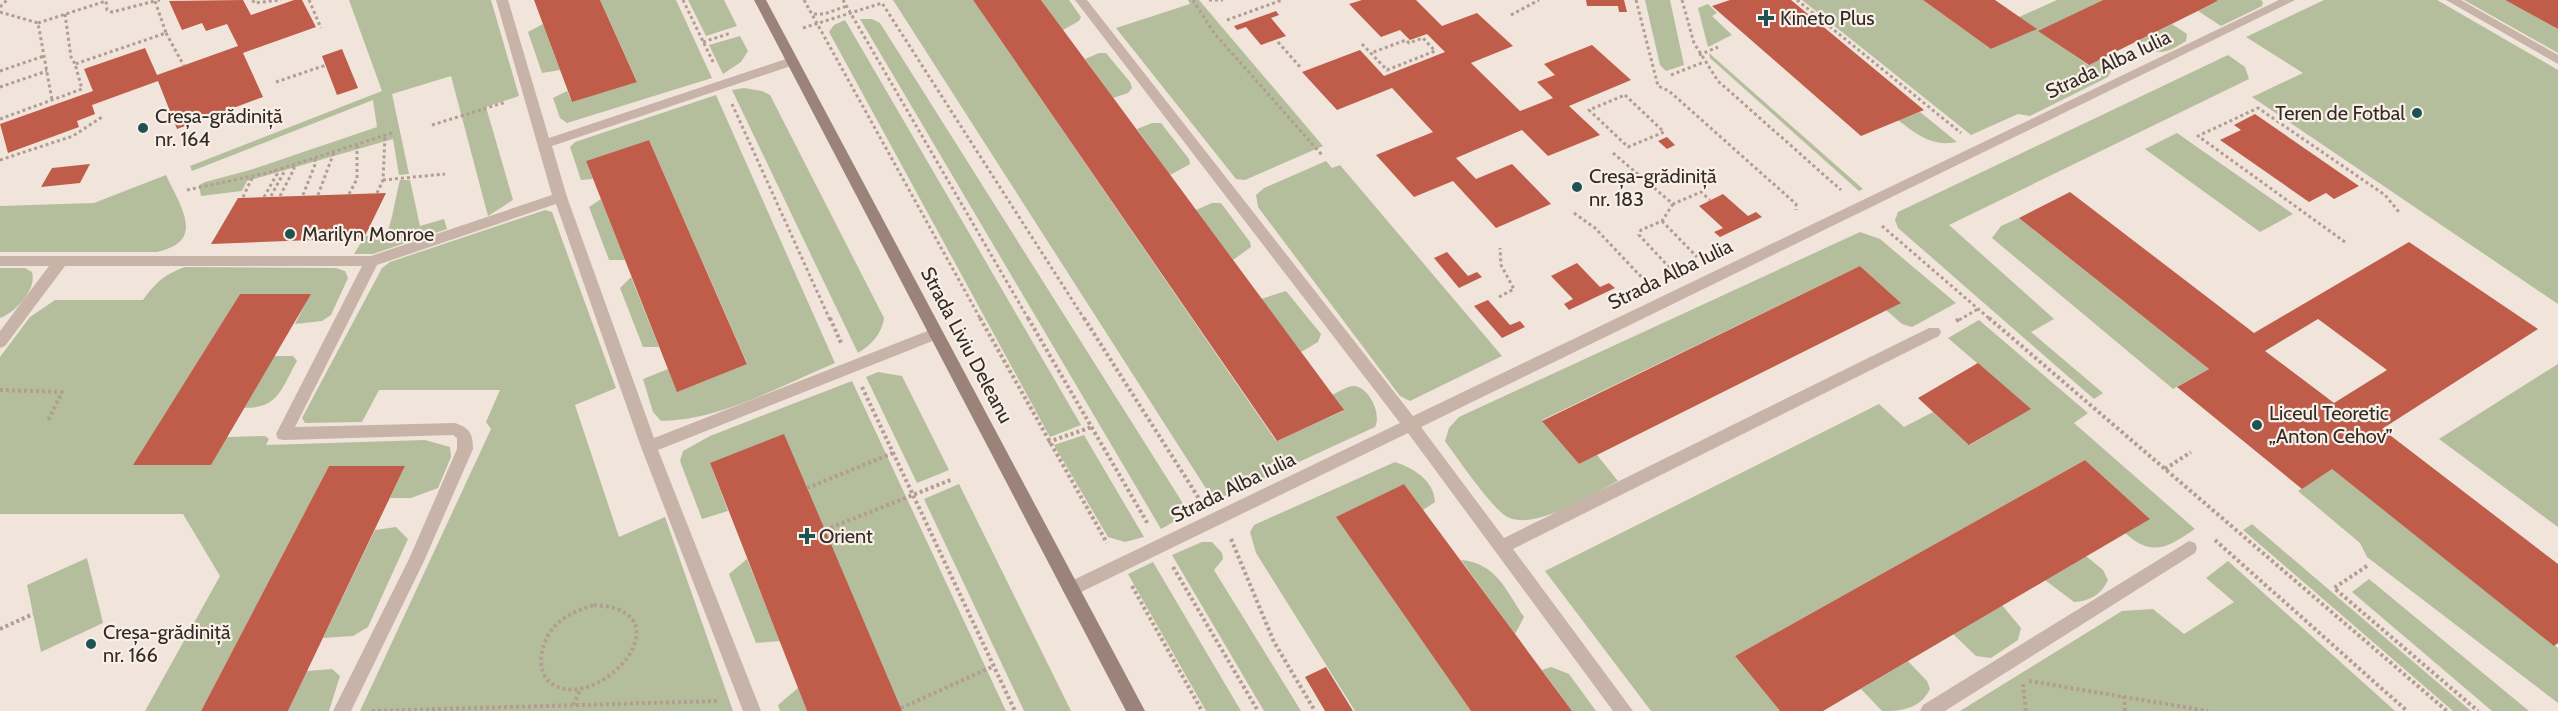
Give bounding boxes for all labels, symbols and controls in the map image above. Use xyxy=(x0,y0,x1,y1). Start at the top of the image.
place label: Kineto Plus xyxy=(1780,6,1874,30)
marker: Kineto Plus xyxy=(1757,9,1775,27)
street label: Strada Alba Iulia xyxy=(2042,24,2175,103)
place label: Teren de Fotbal xyxy=(2275,101,2405,125)
place label: Creșa-grădiniță nr. 164 xyxy=(155,104,283,151)
marker: Teren de Fotbal xyxy=(2410,106,2424,120)
marker: Creșa-grădiniță nr. 164 xyxy=(136,121,150,135)
place label: Creșa-grădiniță nr. 183 xyxy=(1589,164,1717,211)
marker: Creșa-grădiniță nr. 183 xyxy=(1570,180,1584,194)
place label: Marilyn Monroe xyxy=(302,222,434,246)
marker: Marilyn Monroe xyxy=(283,227,297,241)
street label: Strada Alba Iulia xyxy=(1604,233,1736,314)
street label: Strada Liviu Deleanu xyxy=(916,263,1018,427)
place label: Liceul Teoretic „Anton Cehov” xyxy=(2269,401,2393,448)
marker: Liceul Teoretic „Anton Cehov” xyxy=(2250,418,2264,432)
street label: Strada Alba Iulia xyxy=(1167,446,1299,527)
place label: Orient xyxy=(819,524,873,548)
marker: Orient xyxy=(800,529,814,543)
place label: Creșa-grădiniță nr. 166 xyxy=(103,620,231,667)
marker: Creșa-grădiniță nr. 166 xyxy=(84,637,98,651)

